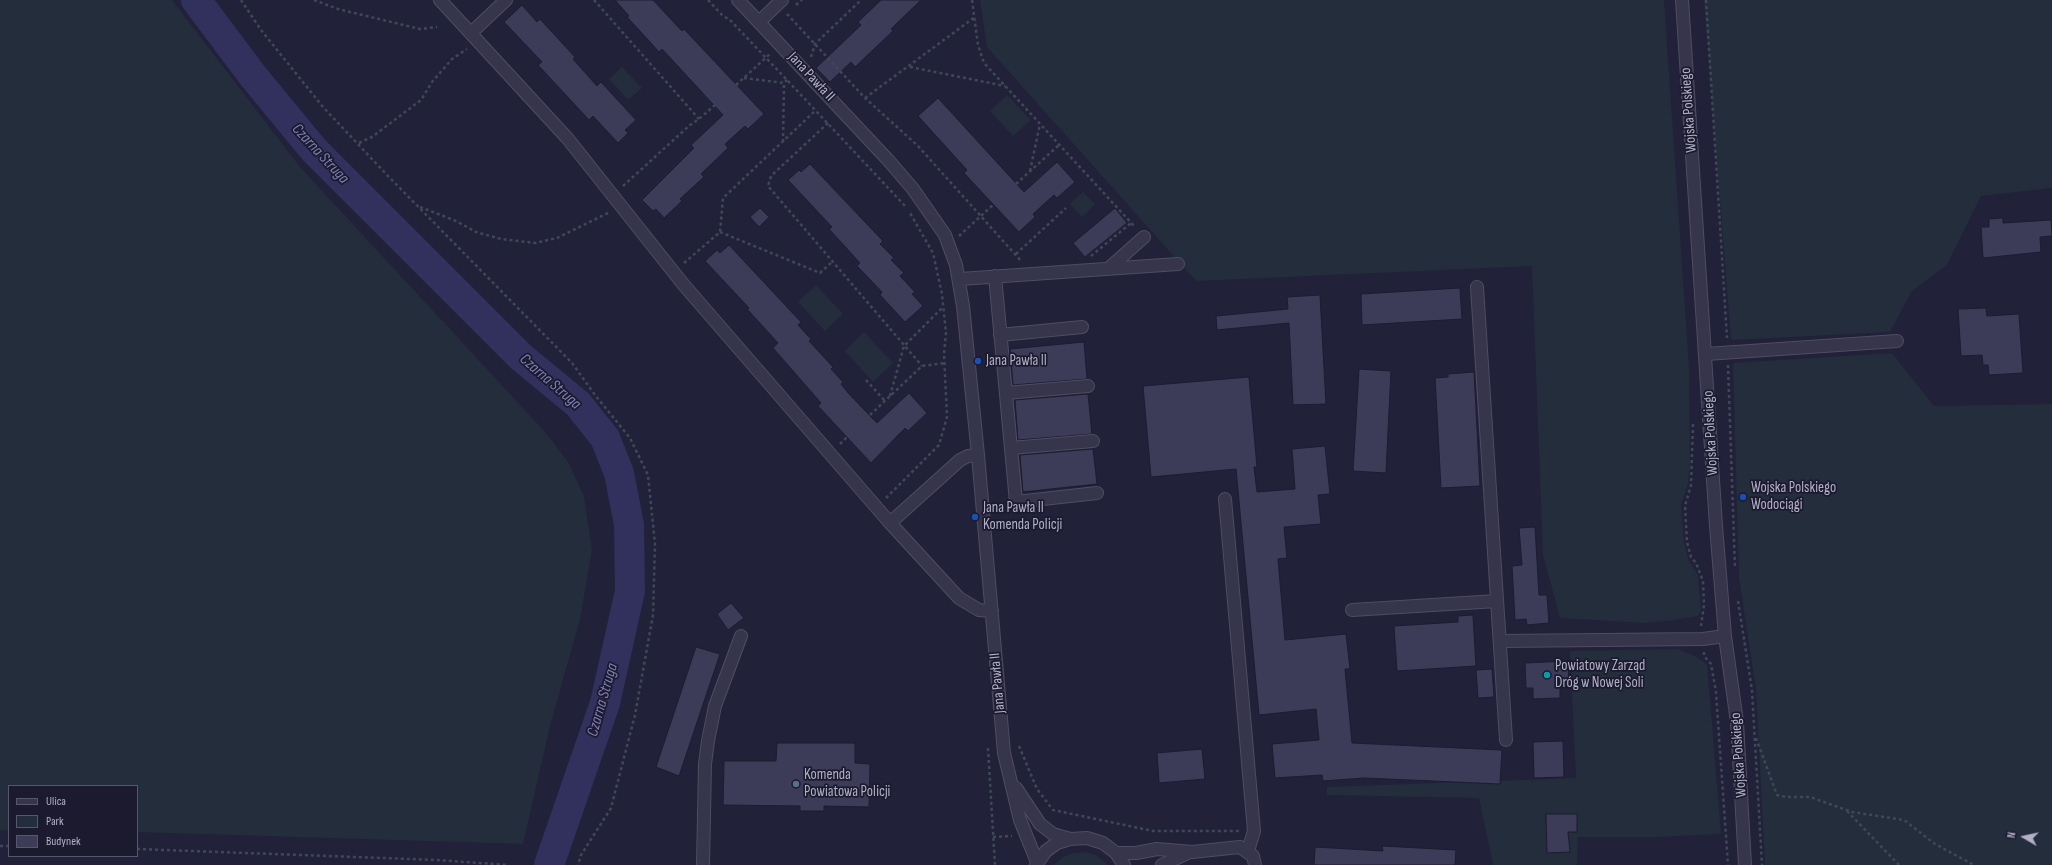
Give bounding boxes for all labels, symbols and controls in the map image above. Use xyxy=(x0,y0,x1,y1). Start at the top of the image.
street label: Jana Pawła II xyxy=(784,49,838,105)
street label: Wojska Polskiego xyxy=(1677,67,1701,153)
water label: Czarna Struga xyxy=(287,120,353,188)
water label: Czarna Struga xyxy=(515,350,585,414)
place label: Jana Pawła II xyxy=(986,352,1047,370)
marker: Jana Pawła II xyxy=(973,356,983,366)
street label: Wojska Polskiego xyxy=(1700,390,1722,476)
place label: Wojska Polskiego Wodociągi xyxy=(1751,479,1836,514)
marker: Wojska Polskiego Wodociągi xyxy=(1738,492,1748,502)
place label: Jana Pawła II Komenda Policji xyxy=(983,499,1062,534)
marker: Jana Pawła II Komenda Policji xyxy=(970,512,980,522)
street label: Jana Pawła II xyxy=(986,652,1010,714)
place label: Powiatowy Zarząd Dróg w Nowej Soli xyxy=(1555,657,1645,692)
water label: Czarna Struga xyxy=(583,661,623,739)
marker: Powiatowy Zarząd Dróg w Nowej Soli xyxy=(1542,670,1552,680)
street label: Wojska Polskiego xyxy=(1727,712,1751,798)
place label: Komenda Powiatowa Policji xyxy=(804,766,890,801)
marker: Komenda Powiatowa Policji xyxy=(791,779,801,789)
legend xyxy=(8,785,138,857)
text: Ulica xyxy=(46,794,66,809)
text: Park xyxy=(46,814,64,829)
north arrow xyxy=(2004,817,2044,857)
text: N xyxy=(2005,831,2019,839)
text: Budynek xyxy=(46,834,81,849)

